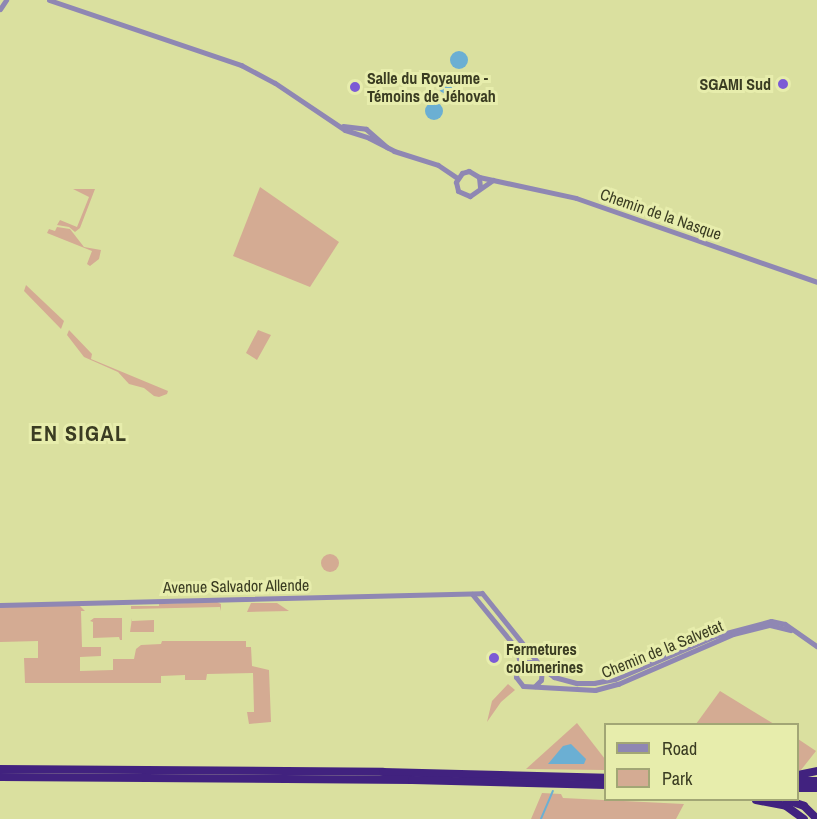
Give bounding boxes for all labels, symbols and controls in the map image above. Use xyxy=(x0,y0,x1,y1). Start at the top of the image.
place label: Salle du Royaume - Témoins de Jéhovah xyxy=(367,68,496,106)
place label: SGAMI Sud xyxy=(700,74,771,94)
marker: SGAMI Sud xyxy=(776,77,790,91)
marker: Salle du Royaume - Témoins de Jéhovah xyxy=(348,80,362,94)
street label: Chemin de la Nasque xyxy=(598,184,724,244)
district label: EN SIGAL xyxy=(30,421,128,447)
street label: Avenue Salvador Allende xyxy=(162,575,310,597)
street label: Chemin de la Salvetat xyxy=(599,616,725,682)
place label: Fermetures columerines xyxy=(506,639,583,677)
marker: Fermetures columerines xyxy=(487,651,501,665)
legend xyxy=(604,723,799,801)
text: Road xyxy=(662,736,697,761)
text: Park xyxy=(662,766,692,791)

